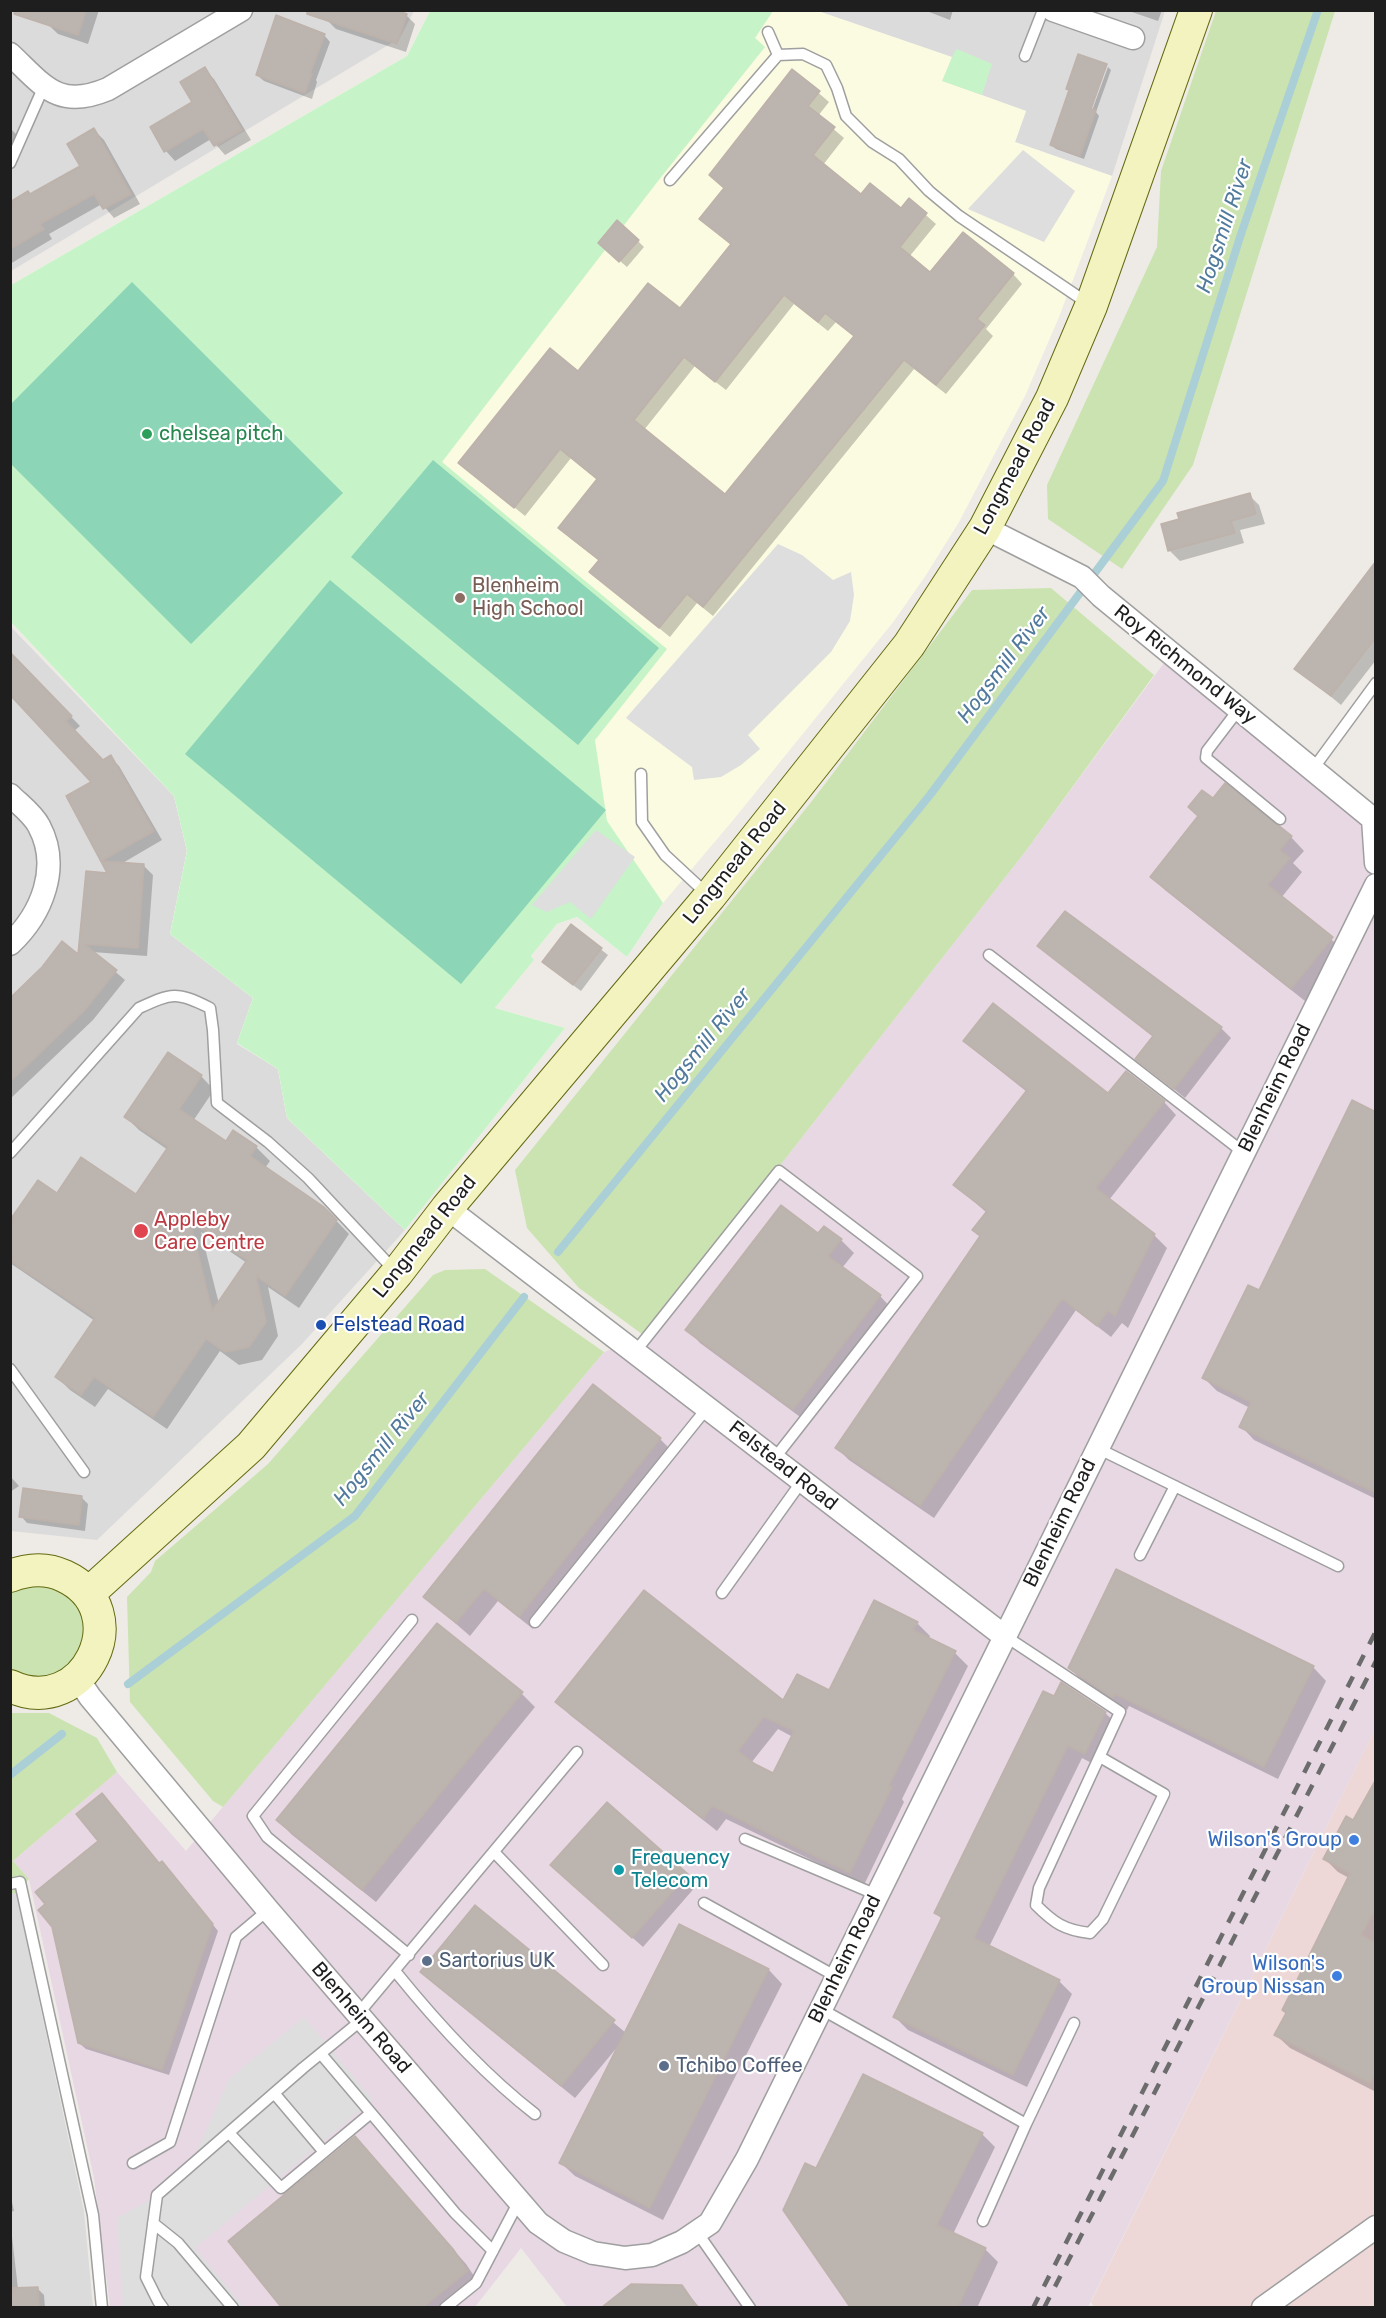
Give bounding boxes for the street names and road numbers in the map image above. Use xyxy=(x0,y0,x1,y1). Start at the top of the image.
street label: Longmead Road xyxy=(969,395,1061,539)
street label: Roy Richmond Way xyxy=(1109,600,1261,730)
street label: Longmead Road xyxy=(678,797,792,929)
street label: Blenheim Road xyxy=(1234,1020,1316,1156)
street label: Longmead Road xyxy=(368,1171,482,1303)
street label: Felstead Road xyxy=(724,1416,842,1516)
street label: Blenheim Road xyxy=(1019,1455,1101,1591)
street label: Blenheim Road xyxy=(804,1891,886,2027)
street label: Blenheim Road xyxy=(306,1957,416,2079)

